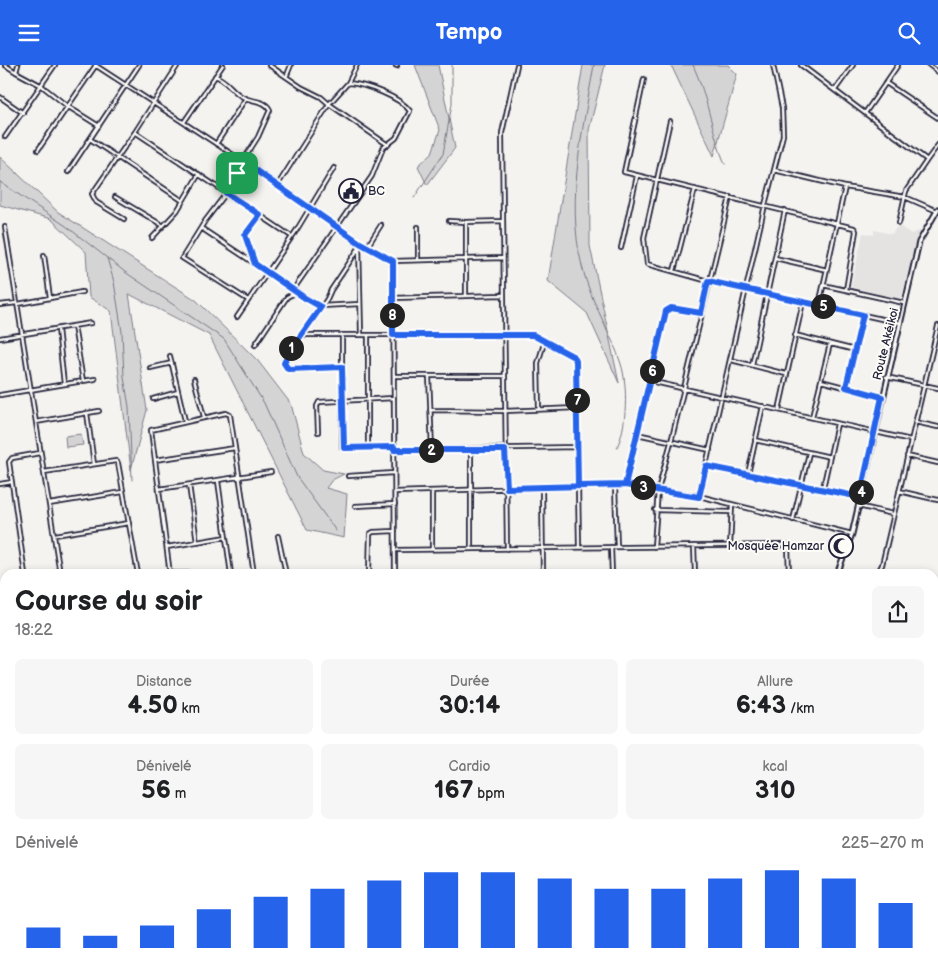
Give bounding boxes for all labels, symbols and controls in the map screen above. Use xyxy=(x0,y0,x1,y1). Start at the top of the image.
icon: menu xyxy=(15,19,43,47)
text: Tempo xyxy=(436,19,502,46)
icon: search xyxy=(895,19,923,47)
pin xyxy=(216,152,258,194)
icon: arrive xyxy=(223,159,251,187)
public building icon: BC xyxy=(338,178,364,204)
place label: BC xyxy=(368,184,385,199)
pin: 5 xyxy=(810,293,836,319)
text: 5 xyxy=(819,298,828,315)
pin: 8 xyxy=(380,303,404,327)
street label: Route Akéikoi xyxy=(870,306,902,382)
text: 8 xyxy=(388,307,397,324)
pin: 1 xyxy=(278,335,304,361)
text: 1 xyxy=(289,340,294,357)
pin: 6 xyxy=(640,359,664,383)
text: 6 xyxy=(648,363,657,380)
pin: 7 xyxy=(564,387,590,413)
text: 7 xyxy=(574,392,581,409)
pin: 2 xyxy=(418,437,444,463)
text: 2 xyxy=(427,442,436,459)
pin: 3 xyxy=(630,475,656,499)
text: 3 xyxy=(639,479,648,496)
pin: 4 xyxy=(848,479,874,505)
text: 4 xyxy=(857,484,866,501)
mosque icon: Mosquée Hamzar xyxy=(828,533,854,559)
place label: Mosquée Hamzar xyxy=(727,539,825,554)
text: Course du soir xyxy=(15,585,203,618)
button: share xyxy=(872,586,924,638)
text: 18:22 xyxy=(15,621,53,640)
text: Distance xyxy=(136,673,192,690)
text: Durée xyxy=(450,673,489,690)
text: Allure xyxy=(757,673,793,690)
text: 4.50 xyxy=(128,690,178,721)
text: 30:14 xyxy=(439,690,500,721)
text: 6:43 xyxy=(736,690,786,721)
text: km xyxy=(178,700,200,717)
text: /km xyxy=(786,700,815,717)
text: Dénivelé xyxy=(136,758,192,775)
text: Cardio xyxy=(449,758,490,775)
text: kcal xyxy=(763,758,788,775)
text: 56 xyxy=(141,775,171,806)
text: 167 xyxy=(434,775,474,806)
text: 310 xyxy=(755,775,796,806)
text: m xyxy=(171,785,186,802)
text: bpm xyxy=(474,785,505,802)
text: Dénivelé xyxy=(15,834,78,853)
text: 225–270 m xyxy=(841,834,924,853)

